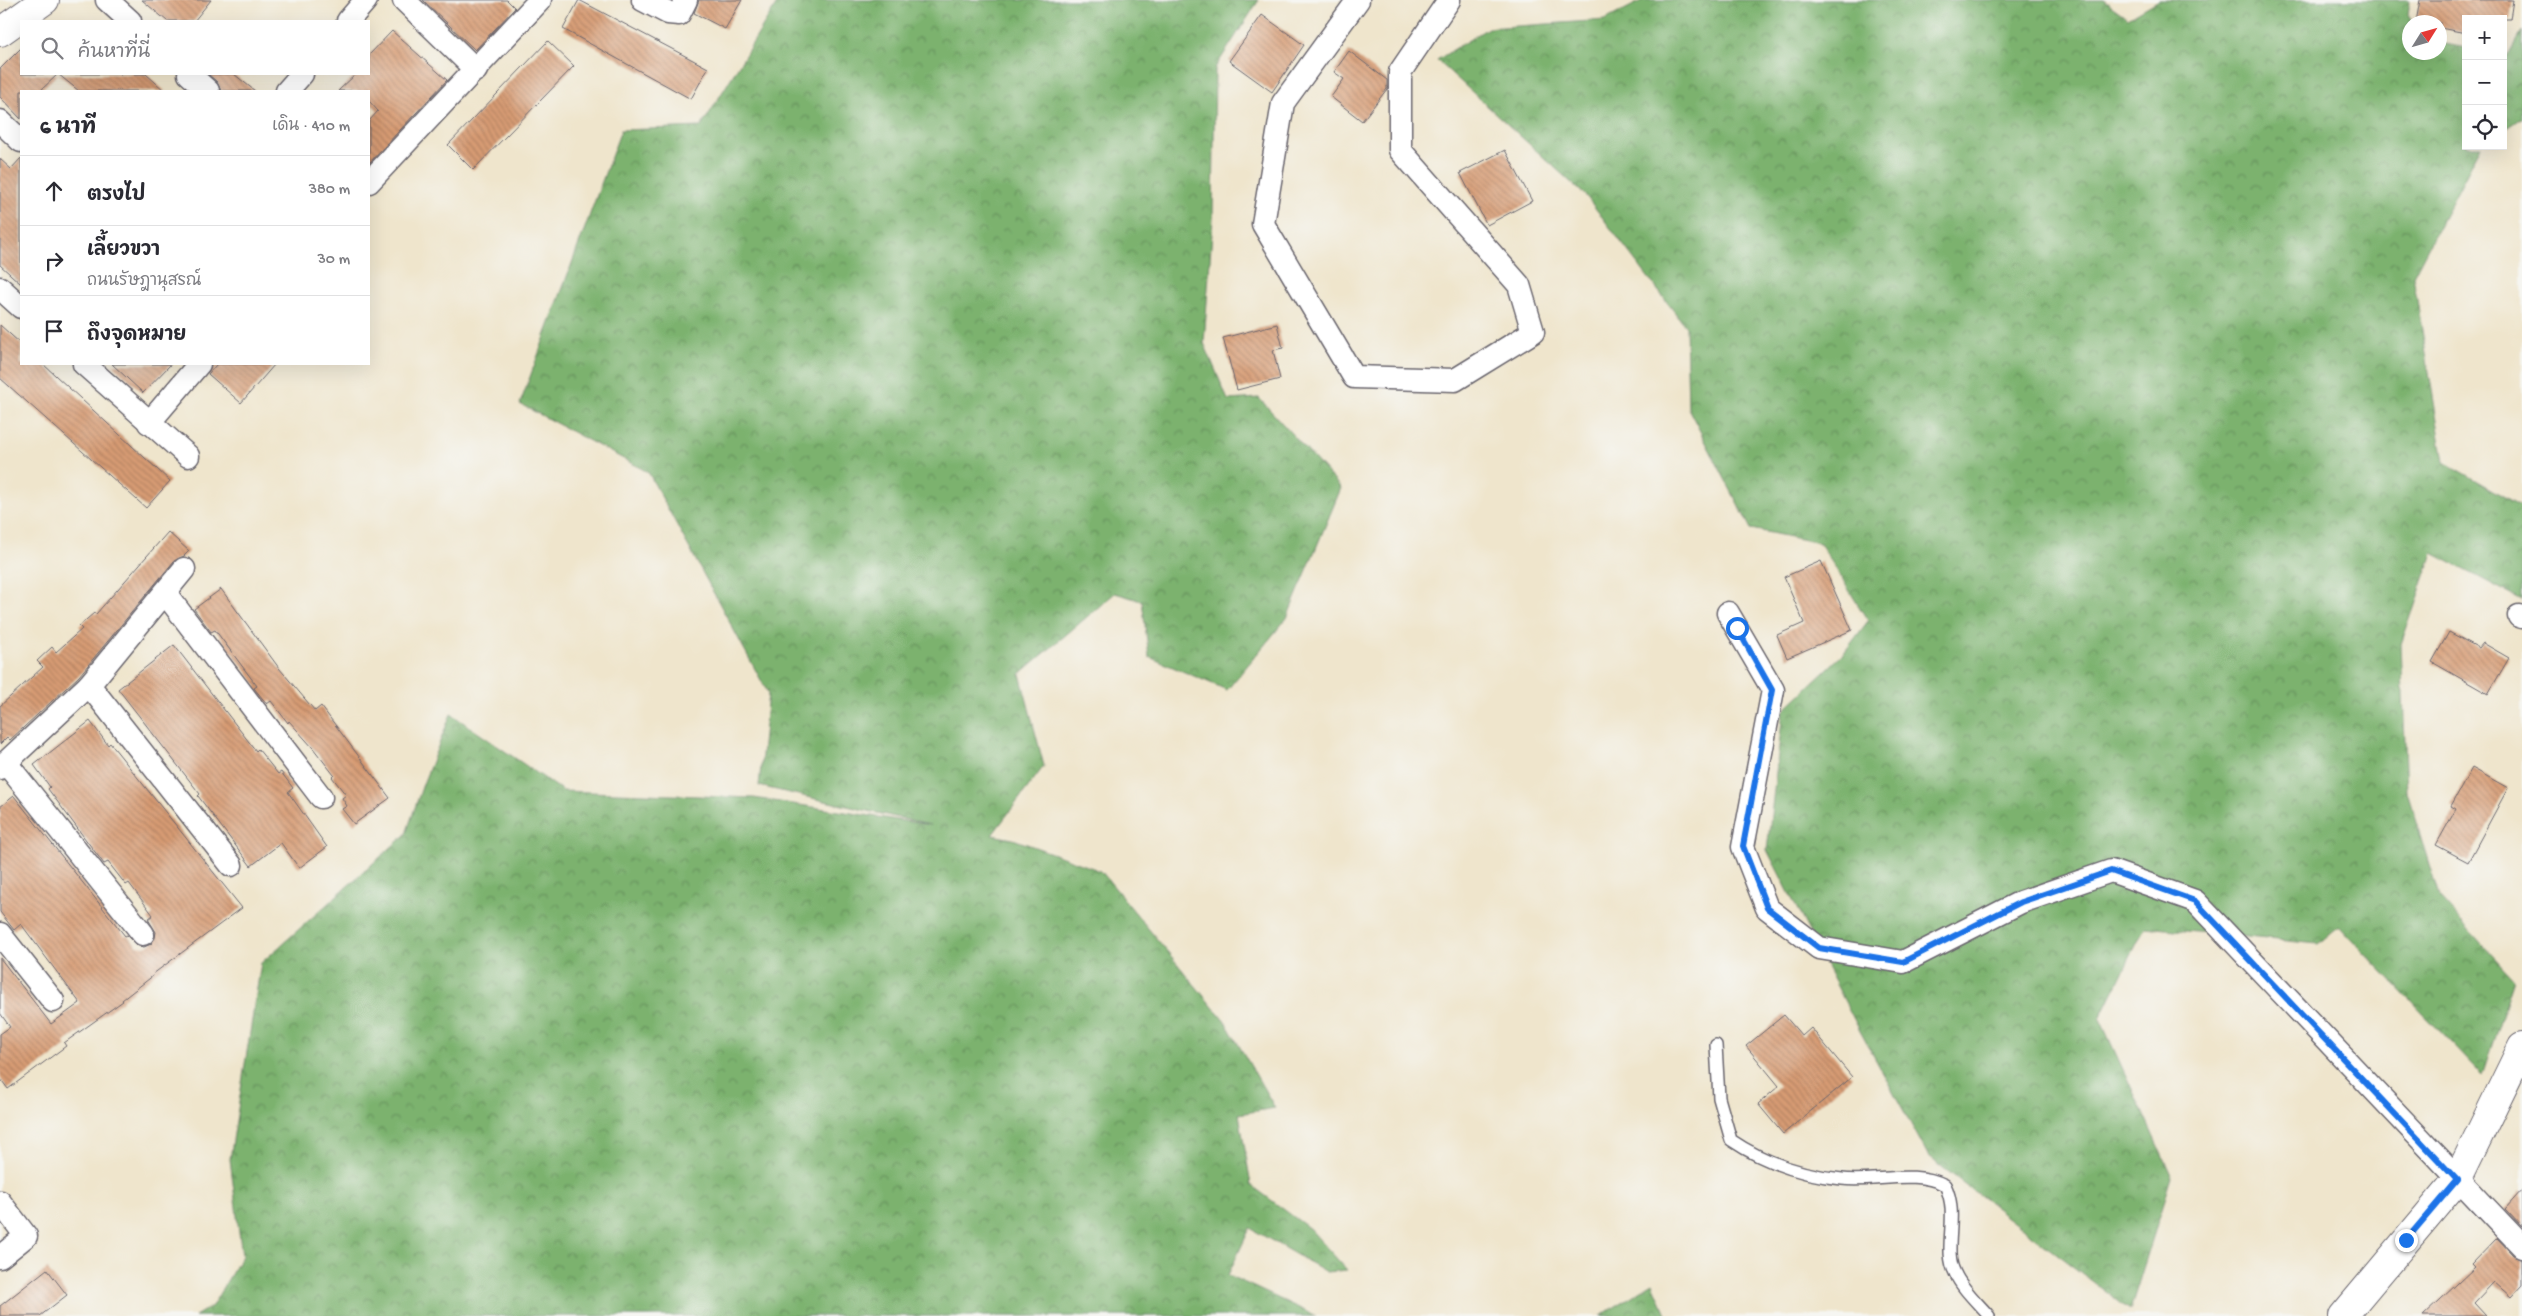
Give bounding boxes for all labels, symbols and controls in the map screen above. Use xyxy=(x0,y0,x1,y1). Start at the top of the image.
north arrow xyxy=(2402,15,2447,60)
map controls xyxy=(2462,15,2507,150)
button: + xyxy=(2462,15,2507,60)
search box xyxy=(20,20,370,75)
icon: search xyxy=(38,34,66,62)
text: ค้นหาที่นี่ xyxy=(78,42,150,65)
button: − xyxy=(2462,60,2507,105)
button: locate xyxy=(2462,105,2507,150)
text: 6 นาที xyxy=(40,117,96,142)
text: เดิน · 410 m xyxy=(272,118,350,137)
icon: ahead xyxy=(40,177,68,205)
text: 380 m xyxy=(309,181,350,200)
text: ตรงไป xyxy=(87,185,145,208)
text: เลี้ยวขวา xyxy=(87,240,160,263)
icon: right xyxy=(40,247,68,275)
text: 30 m xyxy=(317,251,350,270)
text: ถนนรัษฎานุสรณ์ xyxy=(87,273,201,292)
icon: arrive xyxy=(40,317,68,345)
text: ถึงจุดหมาย xyxy=(87,325,186,348)
route start xyxy=(1726,617,1749,640)
route end xyxy=(2395,1229,2418,1252)

